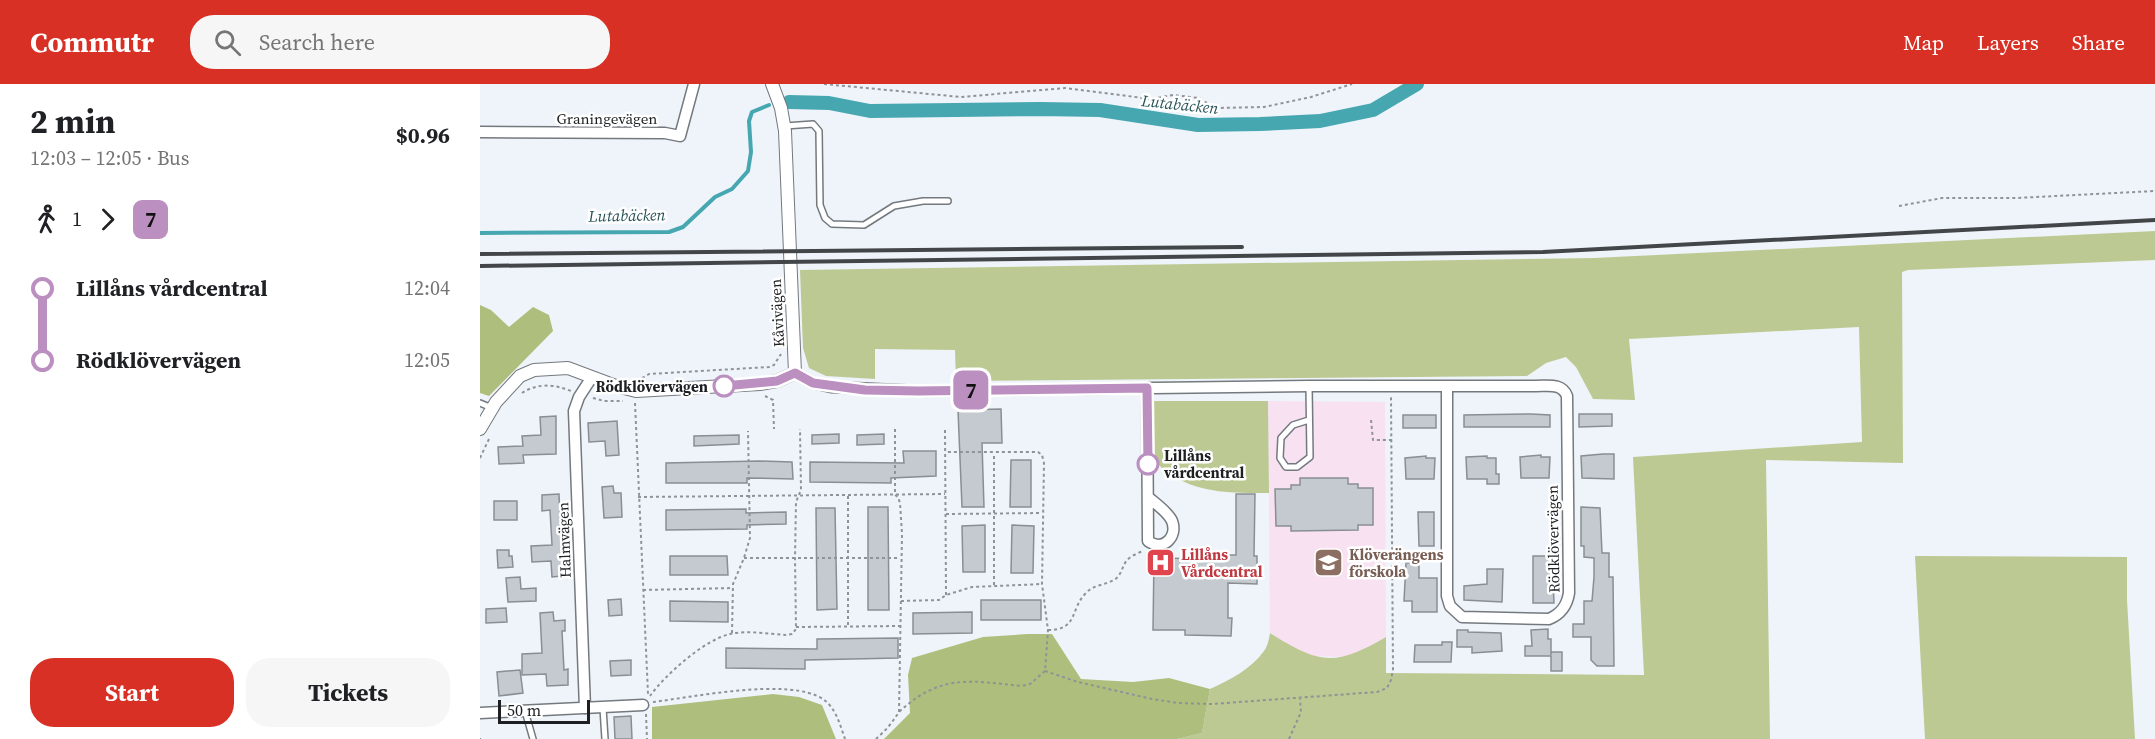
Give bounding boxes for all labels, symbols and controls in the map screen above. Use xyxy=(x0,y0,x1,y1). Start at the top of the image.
search box xyxy=(190,15,610,69)
text: Commutr xyxy=(30,23,154,61)
icon: search xyxy=(211,26,244,59)
text: Search here xyxy=(259,27,375,57)
text: Map xyxy=(1903,28,1944,57)
text: Layers xyxy=(1977,28,2039,57)
text: Share xyxy=(2072,28,2125,57)
water label: Lutabäcken xyxy=(1140,89,1219,119)
text: 2 min xyxy=(30,99,116,144)
street label: Graningevägen xyxy=(557,108,657,129)
text: $0.96 xyxy=(396,120,450,150)
text: 12:03 – 12:05 · Bus xyxy=(30,144,189,172)
icon: walk xyxy=(30,203,63,236)
icon: forward xyxy=(91,203,124,236)
water label: Lutabäcken xyxy=(587,203,666,227)
text: 1 xyxy=(72,205,82,233)
text: 7 xyxy=(145,205,156,234)
text: Lillåns vårdcentral xyxy=(76,273,268,303)
text: 12:04 xyxy=(404,274,450,302)
street label: Kåvivägen xyxy=(765,278,789,348)
text: Rödklövervägen xyxy=(76,345,241,375)
text: 12:05 xyxy=(404,346,450,374)
line badge: 7 xyxy=(952,370,990,410)
marker: Rödklövervägen xyxy=(713,375,735,397)
place label: Rödklövervägen xyxy=(595,376,708,397)
text: 7 xyxy=(965,376,977,405)
place label: Lillåns vårdcentral xyxy=(1163,445,1245,483)
marker: Lillåns vårdcentral xyxy=(1137,453,1159,475)
street label: Rödklövervägen xyxy=(1542,485,1564,593)
street label: Halmvägen xyxy=(552,502,576,578)
place label: Lillåns Vårdcentral xyxy=(1181,544,1263,582)
place label: Klöverängens förskola xyxy=(1349,544,1444,582)
hospital icon: Lillåns Vårdcentral xyxy=(1144,547,1176,579)
school or university icon: Klöverängens förskola xyxy=(1312,547,1344,579)
button: Start xyxy=(30,658,234,727)
button: Tickets xyxy=(246,658,450,727)
scale bar xyxy=(498,697,590,724)
text: 50 m xyxy=(507,699,541,721)

